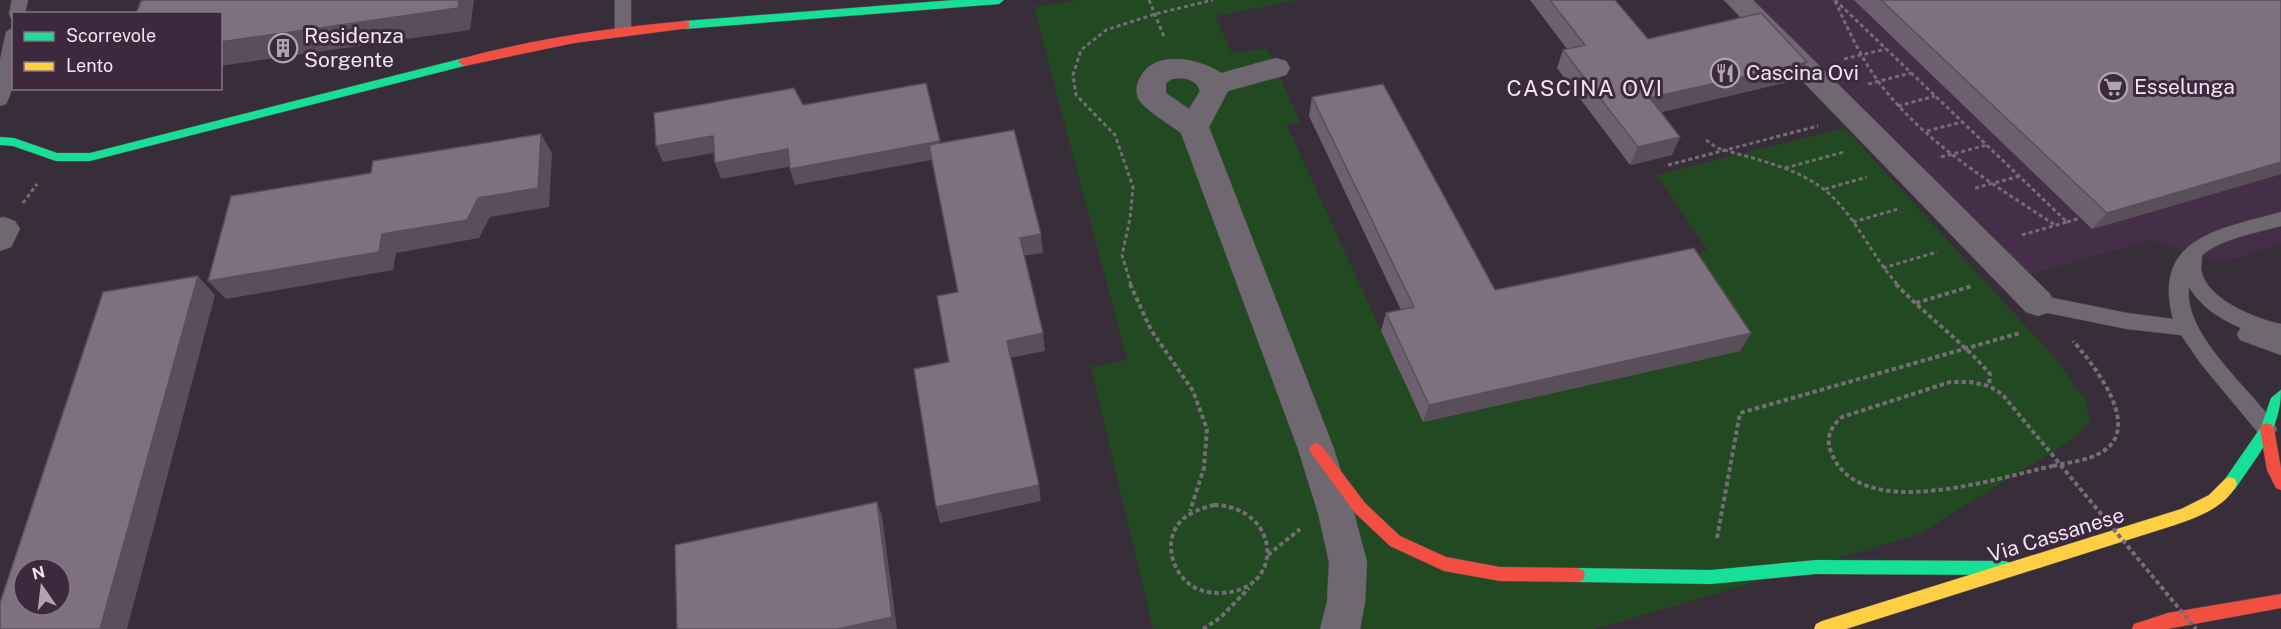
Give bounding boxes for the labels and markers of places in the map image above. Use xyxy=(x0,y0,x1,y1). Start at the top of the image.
place label: Residenza Sorgente xyxy=(304,23,404,72)
building icon: Residenza Sorgente xyxy=(267,32,299,64)
restaurant icon: Cascina Ovi xyxy=(1709,57,1741,89)
place label: Cascina Ovi xyxy=(1746,60,1859,85)
supermarket icon: Esselunga xyxy=(2097,71,2129,103)
place label: Esselunga xyxy=(2134,74,2235,99)

